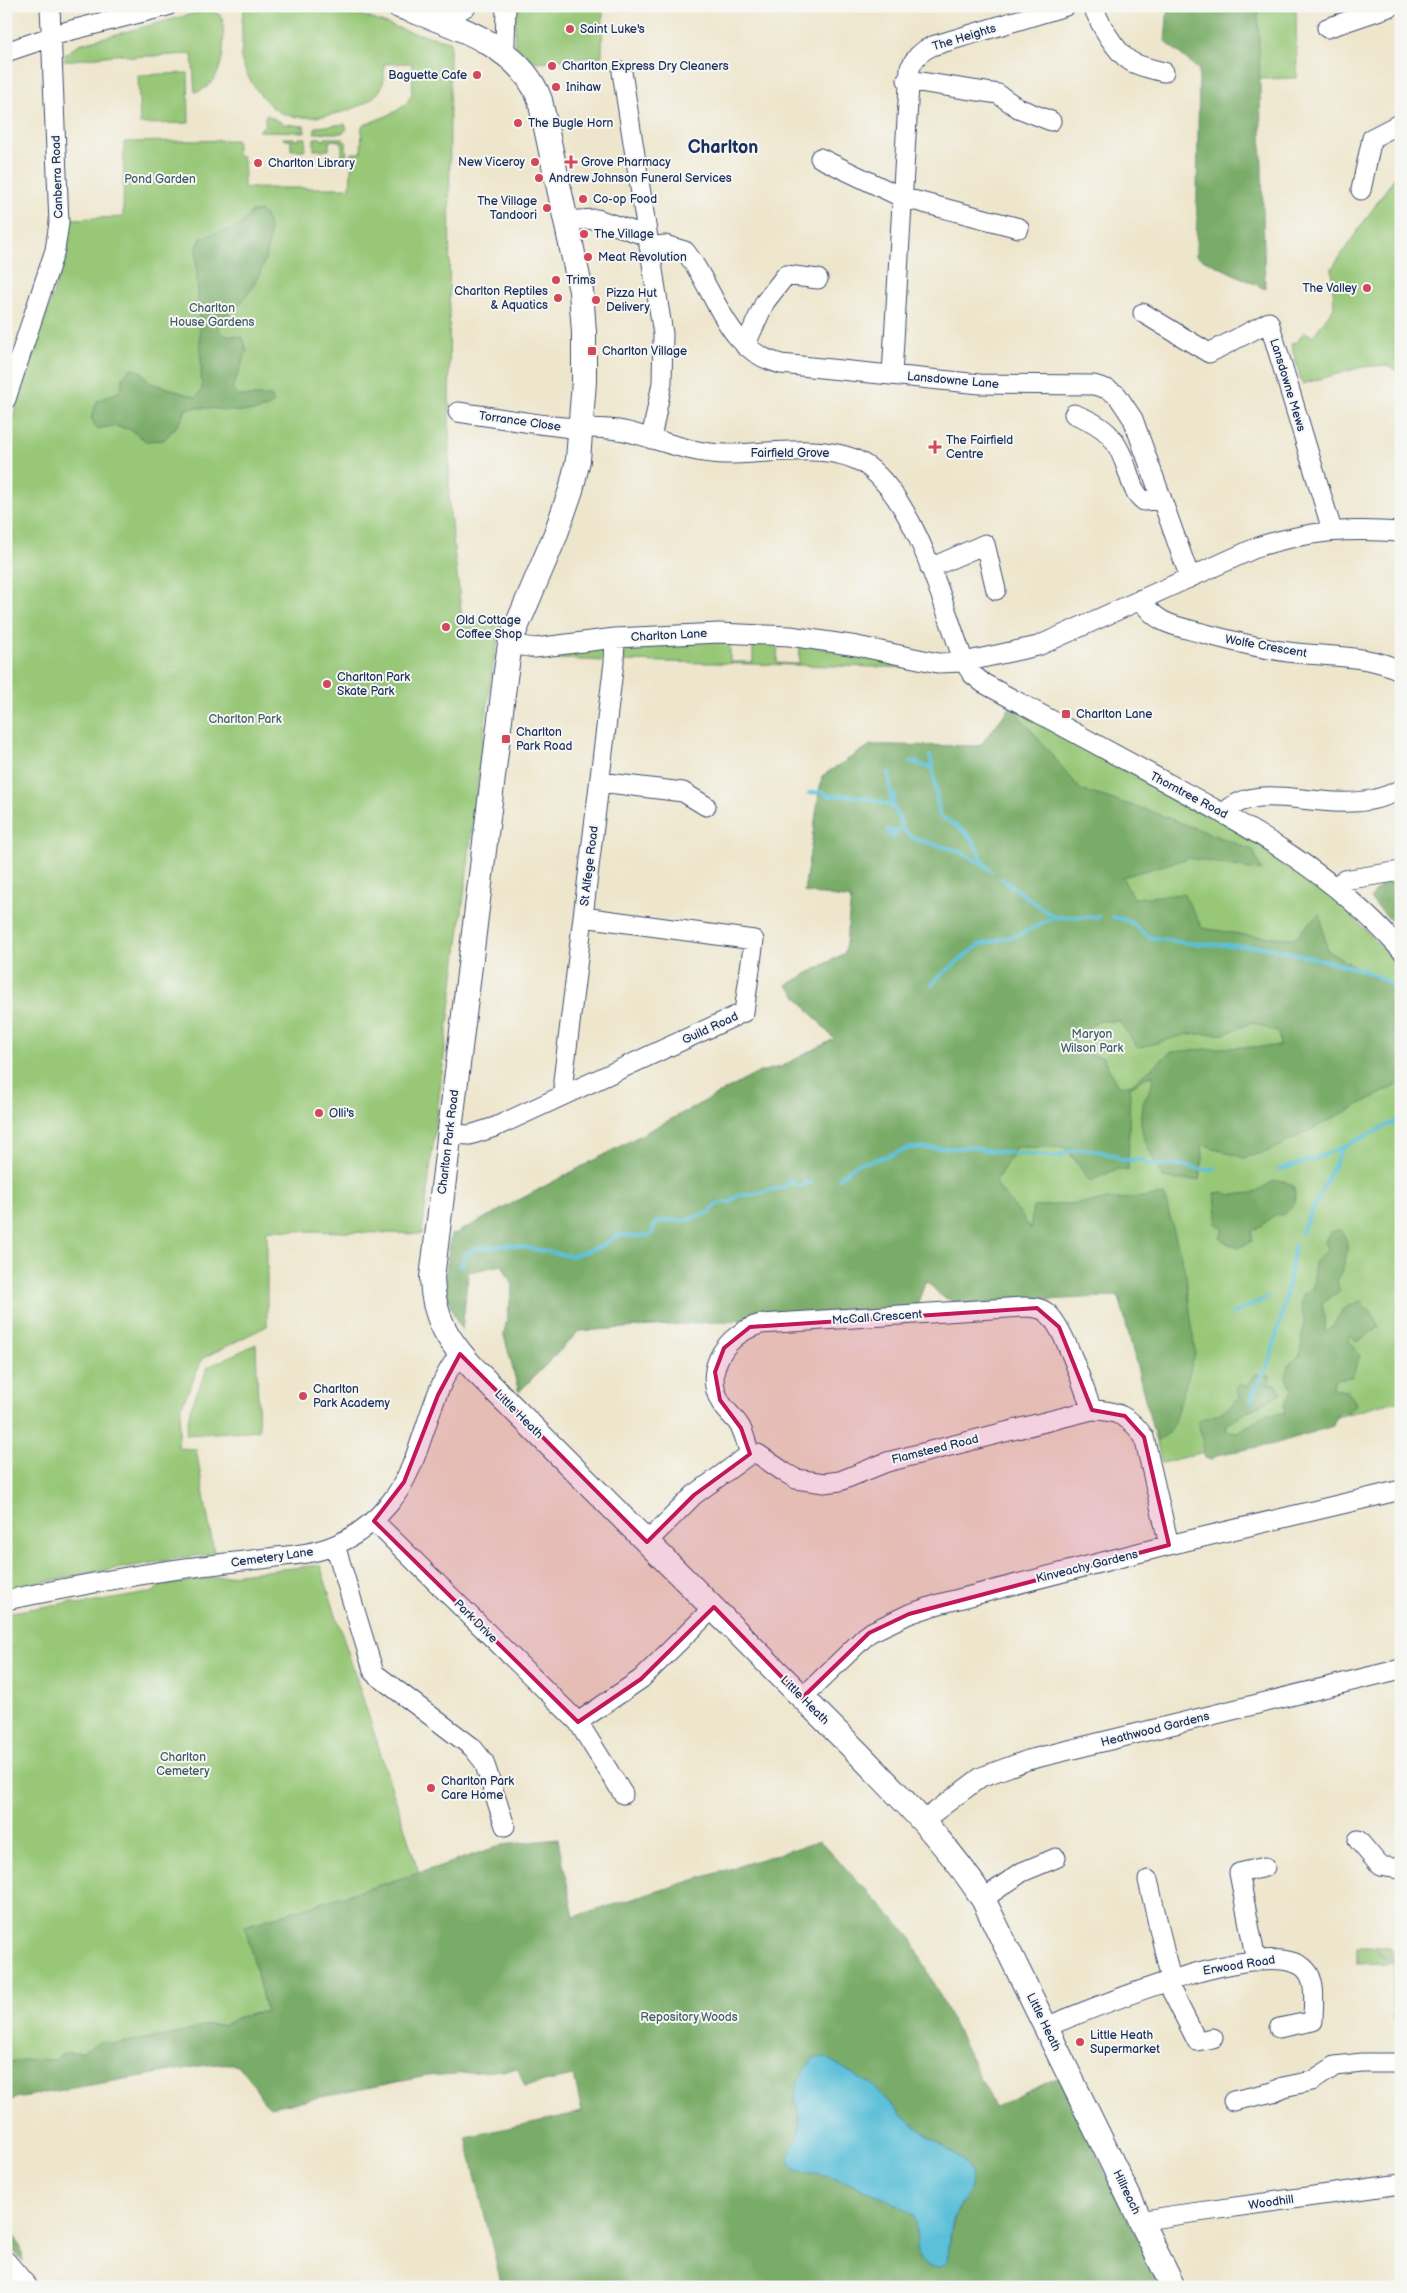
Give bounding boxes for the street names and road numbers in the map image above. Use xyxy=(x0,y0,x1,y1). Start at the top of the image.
street label: The Heights xyxy=(931,21,998,54)
street label: Canberra Road xyxy=(49,135,66,219)
street label: Lansdowne Mews xyxy=(1266,337,1309,433)
street label: Lansdowne Lane xyxy=(906,369,999,392)
street label: Torrance Close xyxy=(478,408,562,435)
street label: Fairfield Grove xyxy=(751,446,829,461)
street label: Charlton Lane xyxy=(631,626,708,645)
street label: Wolfe Crescent xyxy=(1224,632,1308,661)
street label: Thorntree Road xyxy=(1147,769,1230,822)
street label: St Alfege Road xyxy=(577,825,602,907)
street label: Guild Road xyxy=(680,1009,741,1048)
street label: Charlton Park Road xyxy=(435,1089,462,1195)
street label: McCall Crescent xyxy=(831,1307,923,1328)
street label: Little Heath xyxy=(491,1387,546,1442)
street label: Flamsteed Road xyxy=(890,1431,980,1468)
street label: Cemetery Lane xyxy=(230,1544,314,1571)
street label: Kinveachy Gardens xyxy=(1035,1547,1140,1586)
street label: Park Drive xyxy=(451,1596,501,1646)
street label: Little Heath xyxy=(777,1673,832,1728)
street label: Heathwood Gardens xyxy=(1099,1709,1211,1750)
street label: Erwood Road xyxy=(1202,1952,1276,1979)
street label: Little Heath xyxy=(1023,1991,1064,2054)
street label: Hillreach xyxy=(1109,2167,1144,2217)
street label: Woodhill xyxy=(1247,2192,1295,2213)

